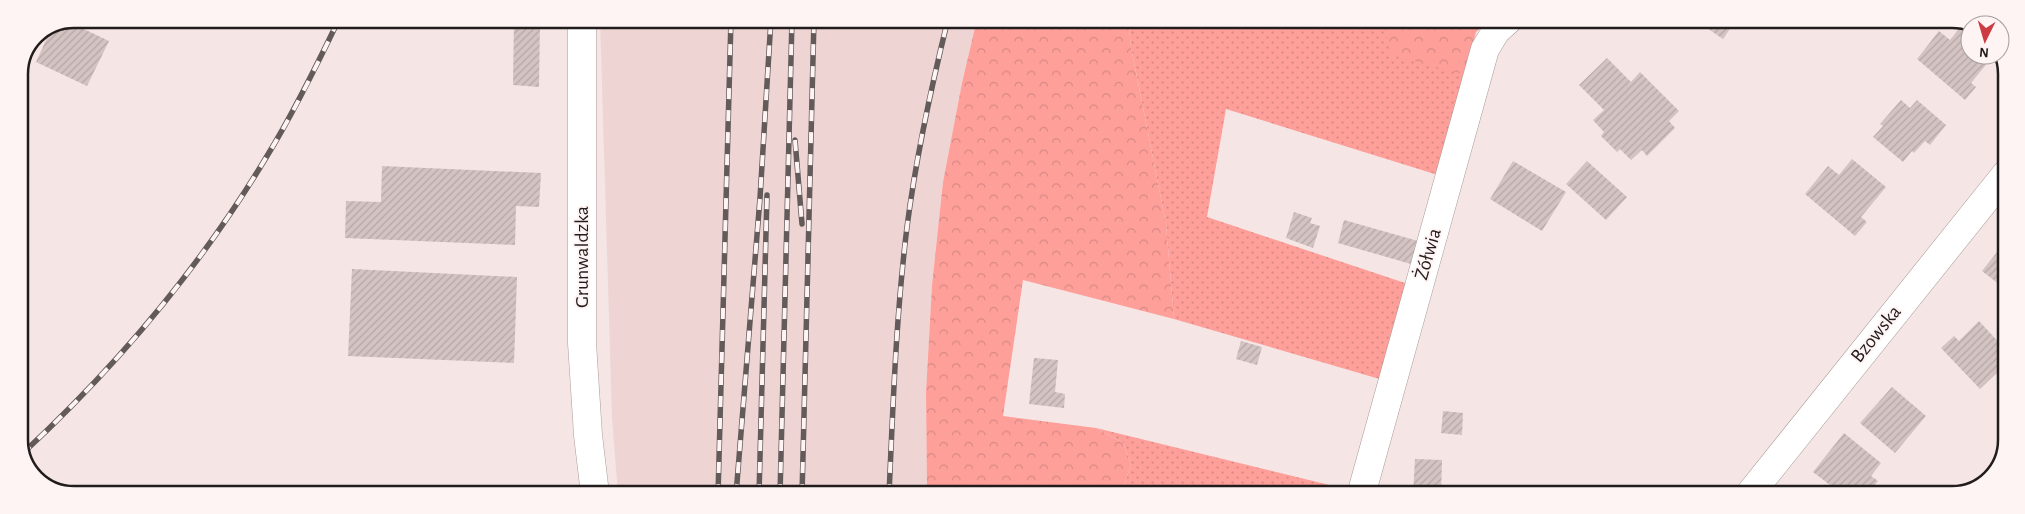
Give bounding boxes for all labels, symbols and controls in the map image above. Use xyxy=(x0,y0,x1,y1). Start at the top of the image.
north arrow xyxy=(1960,15,2010,65)
text: N xyxy=(1978,45,1989,59)
street label: Grunwaldzka xyxy=(572,206,592,308)
street label: Żółwia xyxy=(1411,226,1445,282)
street label: Bzowska xyxy=(1847,302,1905,366)

